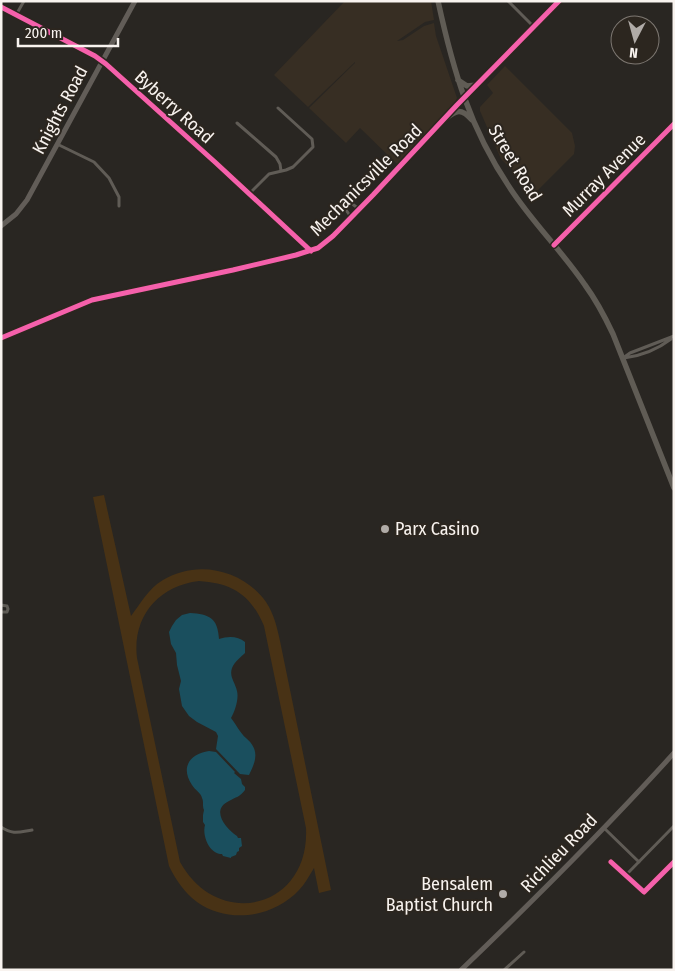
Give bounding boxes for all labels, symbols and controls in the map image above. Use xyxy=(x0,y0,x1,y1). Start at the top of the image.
scale bar xyxy=(18,15,118,47)
north arrow xyxy=(610,15,660,65)
text: 200 m xyxy=(25,24,62,42)
text: N xyxy=(629,44,639,61)
street label: Knights Road xyxy=(28,62,92,158)
street label: Byberry Road xyxy=(130,66,218,148)
street label: Mechanicsville Road xyxy=(305,119,427,241)
street label: Street Road xyxy=(483,121,547,205)
street label: Murray Avenue xyxy=(558,129,650,221)
place label: Parx Casino xyxy=(395,518,480,540)
marker: Parx Casino xyxy=(379,523,391,535)
street label: Richlieu Road xyxy=(516,809,602,897)
place label: Bensalem Baptist Church xyxy=(386,873,493,916)
marker: Bensalem Baptist Church xyxy=(497,888,509,900)

